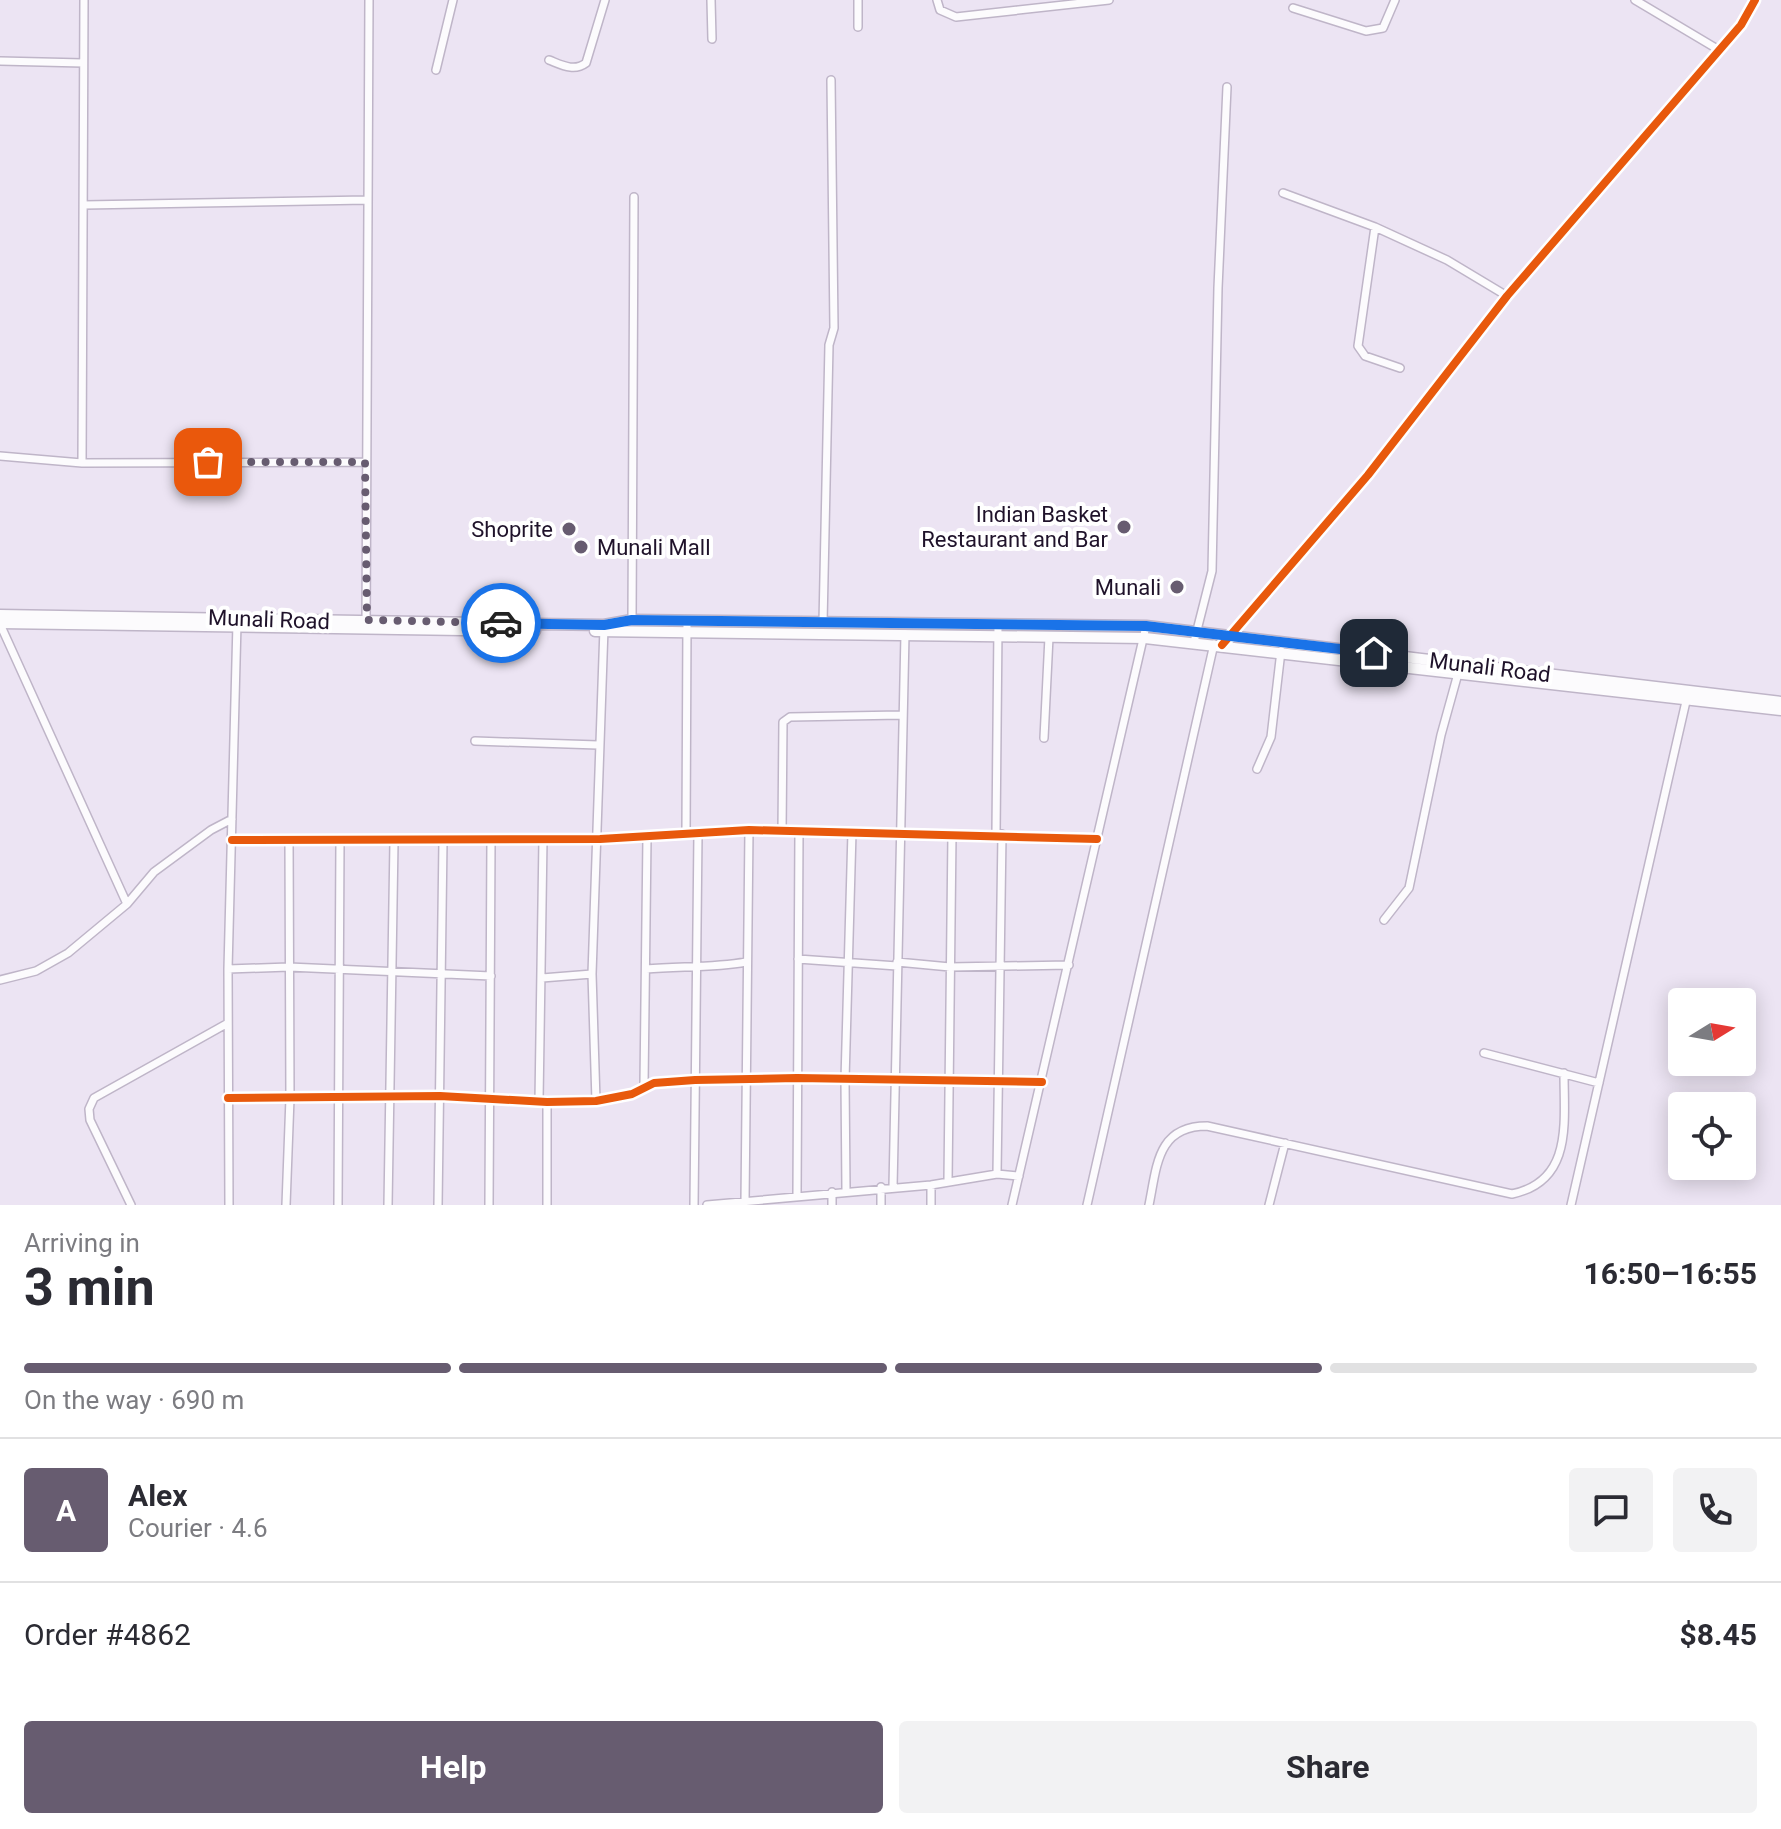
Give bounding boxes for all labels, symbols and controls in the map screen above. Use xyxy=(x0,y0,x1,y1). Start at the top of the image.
pin xyxy=(174,428,242,496)
icon: bag xyxy=(186,440,230,484)
place label: Indian Basket Restaurant and Bar xyxy=(921,502,1109,552)
place label: Shoprite xyxy=(471,517,553,542)
marker: Indian Basket Restaurant and Bar xyxy=(1115,518,1133,536)
marker: Shoprite xyxy=(560,520,578,538)
place label: Munali Mall xyxy=(597,535,710,560)
marker: Munali Mall xyxy=(572,538,590,556)
place label: Munali xyxy=(1095,575,1161,600)
marker: Munali xyxy=(1168,578,1186,596)
courier xyxy=(461,583,541,663)
icon: car xyxy=(479,601,523,645)
street label: Munali Road xyxy=(208,605,330,634)
pin xyxy=(1340,619,1408,687)
icon: home xyxy=(1352,631,1396,675)
street label: Munali Road xyxy=(1428,648,1552,687)
north arrow xyxy=(1668,988,1756,1076)
map controls xyxy=(1668,988,1756,1180)
button: locate xyxy=(1668,1092,1756,1180)
text: Arriving in xyxy=(24,1228,140,1258)
text: 16:50–16:55 xyxy=(1583,1256,1757,1291)
text: 3 min xyxy=(24,1257,155,1318)
text: On the way · 690 m xyxy=(24,1385,244,1415)
button: chat xyxy=(1569,1468,1653,1552)
button: phone xyxy=(1673,1468,1757,1552)
text: Alex xyxy=(128,1478,188,1513)
text: A xyxy=(56,1493,76,1528)
text: Courier · 4.6 xyxy=(128,1513,268,1543)
text: Order #4862 xyxy=(24,1617,191,1652)
text: $8.45 xyxy=(1679,1617,1757,1652)
button: Help xyxy=(24,1721,883,1813)
button: Share xyxy=(899,1721,1757,1813)

